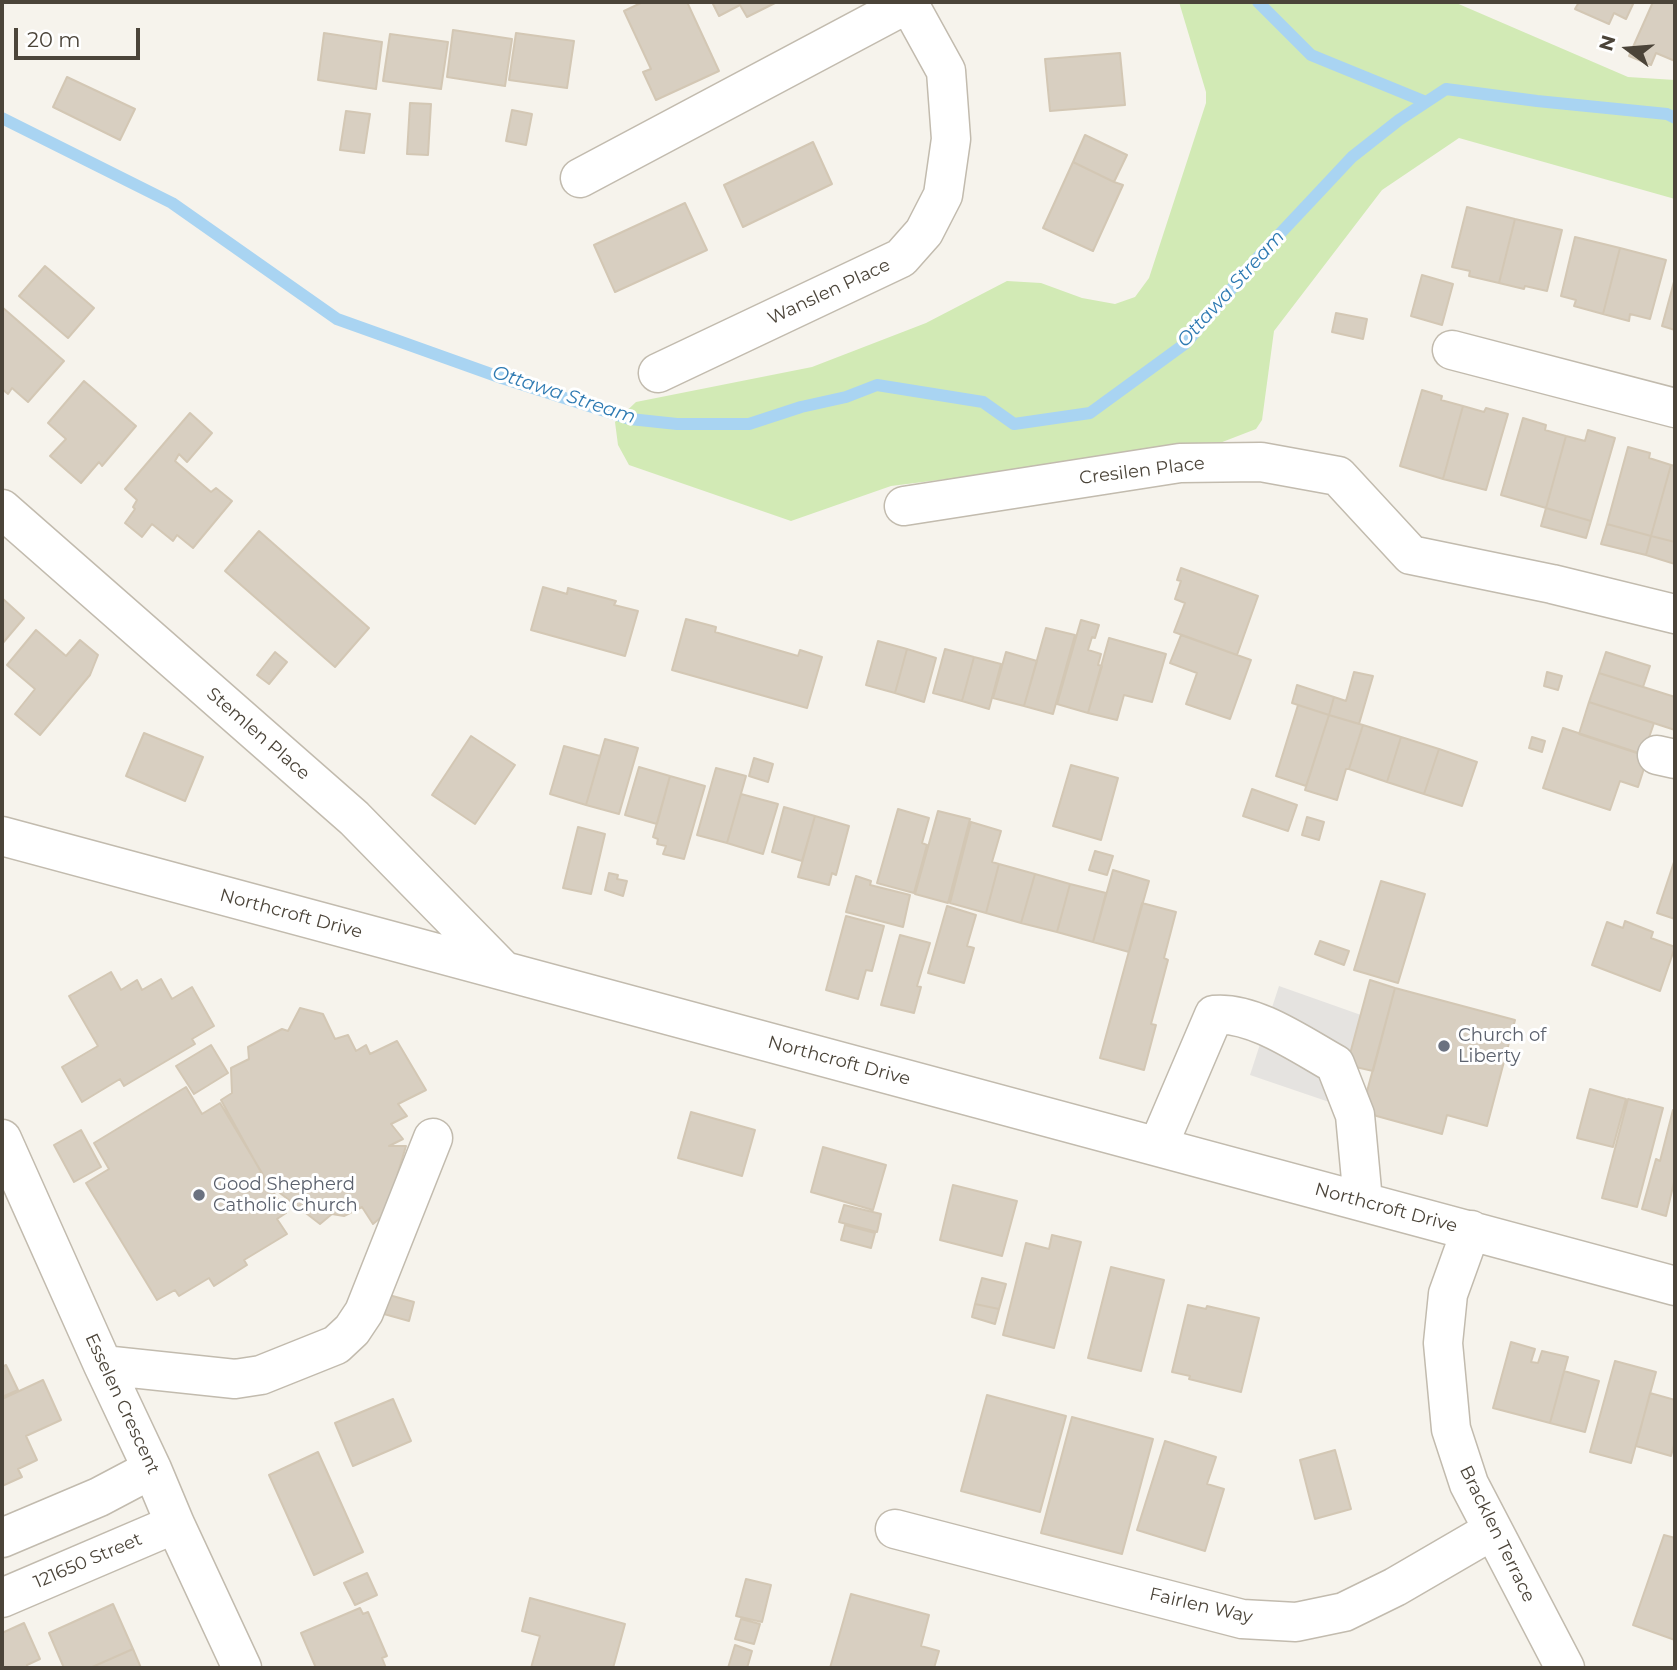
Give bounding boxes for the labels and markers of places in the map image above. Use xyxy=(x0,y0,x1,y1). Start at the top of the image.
place label: Church of Liberty xyxy=(1458,1025,1546,1068)
marker: Church of Liberty xyxy=(1436,1038,1452,1054)
place label: Good Shepherd Catholic Church xyxy=(213,1174,358,1216)
marker: Good Shepherd Catholic Church xyxy=(191,1187,207,1203)

